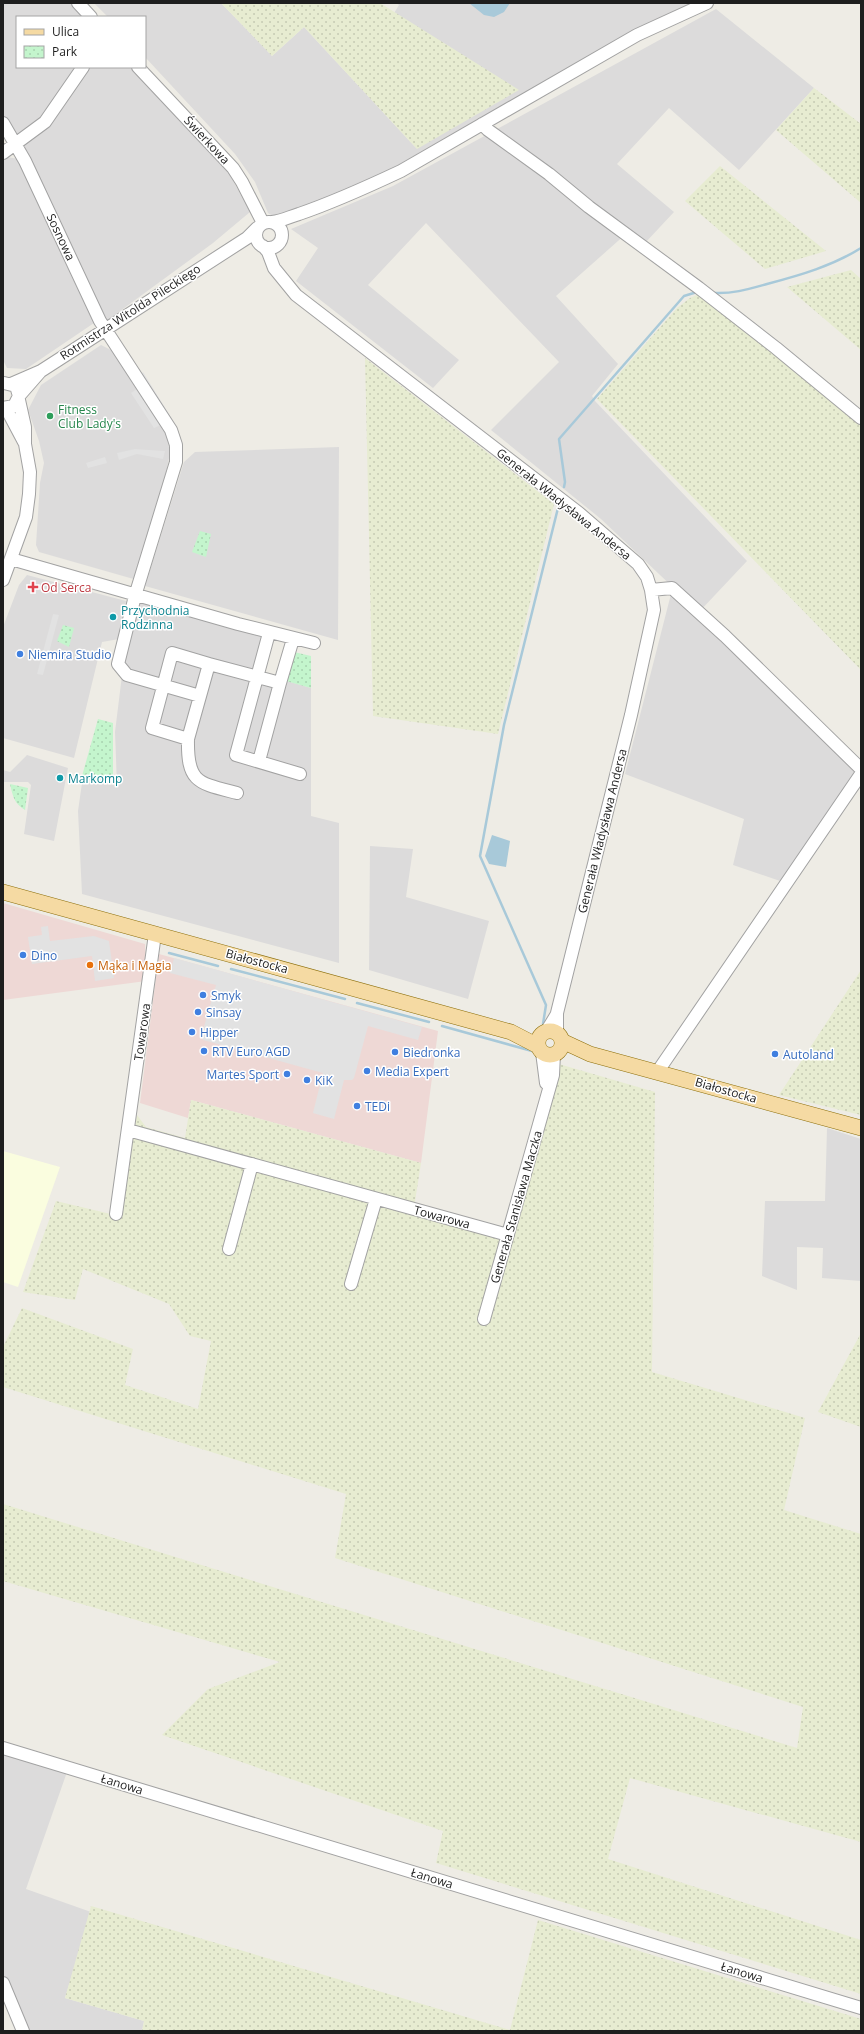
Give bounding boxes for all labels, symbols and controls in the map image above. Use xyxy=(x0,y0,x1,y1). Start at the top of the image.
legend xyxy=(16,16,146,68)
text: Ulica xyxy=(52,23,79,40)
text: Park xyxy=(52,43,78,60)
street label: Świerkowa xyxy=(180,112,234,168)
street label: Sosnowa xyxy=(43,211,79,263)
street label: Rotmistrza Witolda Pileckiego xyxy=(56,260,204,364)
place label: Fitness Club Lady's xyxy=(58,401,121,432)
marker: Fitness Club Lady's xyxy=(45,411,55,421)
street label: Generała Władysława Andersa xyxy=(493,444,635,564)
place label: Od Serca xyxy=(41,579,91,596)
marker: Od Serca xyxy=(28,582,38,592)
place label: Przychodnia Rodzinna xyxy=(121,602,189,633)
marker: Przychodnia Rodzinna xyxy=(108,612,118,622)
place label: Niemira Studio xyxy=(28,646,111,663)
marker: Niemira Studio xyxy=(15,649,25,659)
street label: Generała Władysława Andersa xyxy=(573,747,631,915)
place label: Markomp xyxy=(68,770,122,787)
marker: Markomp xyxy=(55,773,65,783)
street label: Białostocka xyxy=(224,945,290,977)
place label: Dino xyxy=(31,947,57,964)
marker: Dino xyxy=(18,950,28,960)
place label: Mąka i Magia xyxy=(98,957,171,974)
marker: Mąka i Magia xyxy=(85,960,95,970)
place label: Smyk xyxy=(211,987,242,1004)
marker: Smyk xyxy=(198,990,208,1000)
street label: Towarowa xyxy=(130,1002,154,1062)
place label: Sinsay xyxy=(206,1004,242,1021)
marker: Sinsay xyxy=(193,1007,203,1017)
place label: Hipper xyxy=(200,1024,238,1041)
marker: Hipper xyxy=(187,1027,197,1037)
place label: RTV Euro AGD xyxy=(212,1043,291,1060)
place label: Biedronka xyxy=(403,1044,460,1061)
marker: RTV Euro AGD xyxy=(199,1046,209,1056)
place label: Autoland xyxy=(783,1046,834,1063)
marker: Biedronka xyxy=(390,1047,400,1057)
marker: Autoland xyxy=(770,1049,780,1059)
place label: Media Expert xyxy=(375,1063,449,1080)
place label: Martes Sport xyxy=(206,1066,279,1083)
marker: Media Expert xyxy=(362,1066,372,1076)
marker: Martes Sport xyxy=(282,1069,292,1079)
place label: KiK xyxy=(315,1072,333,1089)
street label: Białostocka xyxy=(693,1073,759,1107)
marker: KiK xyxy=(302,1075,312,1085)
place label: TEDi xyxy=(365,1098,390,1115)
marker: TEDi xyxy=(352,1101,362,1111)
street label: Generała Stanisława Maczka xyxy=(486,1129,546,1285)
street label: Towarowa xyxy=(412,1201,472,1233)
street label: Łanowa xyxy=(99,1770,145,1798)
street label: Łanowa xyxy=(409,1864,455,1892)
street label: Łanowa xyxy=(719,1958,765,1986)

